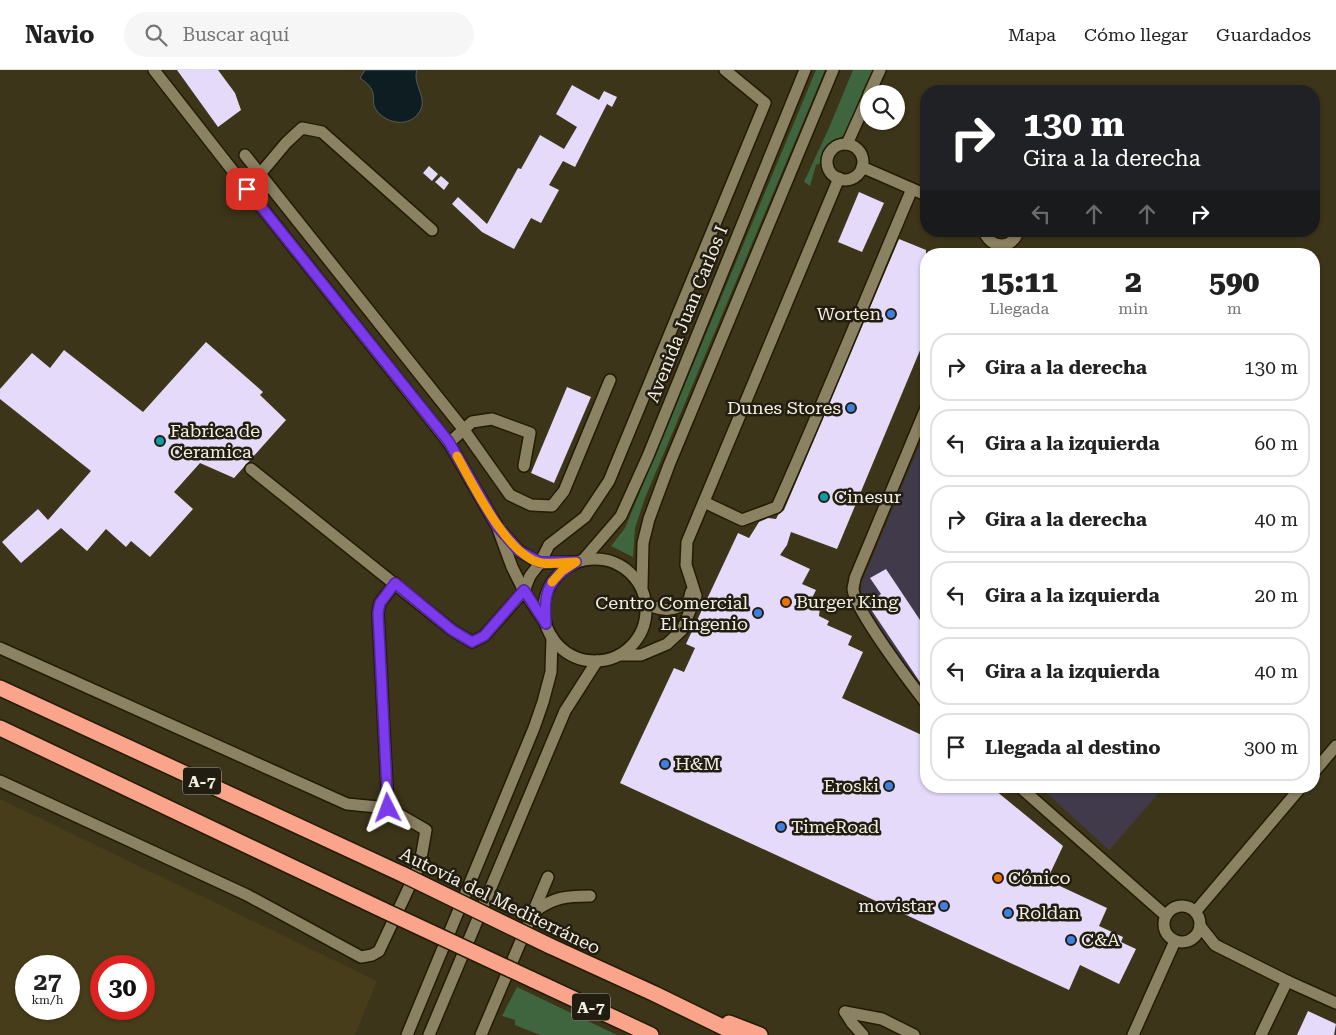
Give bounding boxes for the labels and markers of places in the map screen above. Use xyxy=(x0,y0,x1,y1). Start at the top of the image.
pin xyxy=(226,168,268,210)
place label: Worten xyxy=(817,303,881,324)
marker: Worten xyxy=(885,308,897,320)
place label: Dunes Stores xyxy=(727,397,841,418)
marker: Dunes Stores xyxy=(845,402,857,414)
place label: Fabrica de Ceramica xyxy=(170,420,260,462)
marker: Fabrica de Ceramica xyxy=(154,435,166,447)
place label: Cinesur xyxy=(834,486,901,507)
marker: Cinesur xyxy=(818,491,830,503)
place label: Burger King xyxy=(796,591,899,612)
place label: Centro Comercial El Ingenio xyxy=(595,592,748,634)
marker: Burger King xyxy=(780,596,792,608)
marker: Centro Comercial El Ingenio xyxy=(752,607,764,619)
place label: H&M xyxy=(675,753,720,774)
marker: H&M xyxy=(659,758,671,770)
place label: Eroski xyxy=(823,775,879,796)
marker: Eroski xyxy=(883,780,895,792)
place label: TimeRoad xyxy=(791,816,880,837)
marker: TimeRoad xyxy=(775,821,787,833)
place label: Cónico xyxy=(1008,867,1071,888)
marker: Cónico xyxy=(992,872,1004,884)
place label: movistar xyxy=(858,895,934,916)
marker: movistar xyxy=(938,900,950,912)
place label: Roldan xyxy=(1018,902,1080,923)
marker: Roldan xyxy=(1002,907,1014,919)
place label: C&A xyxy=(1081,929,1120,950)
marker: C&A xyxy=(1065,934,1077,946)

